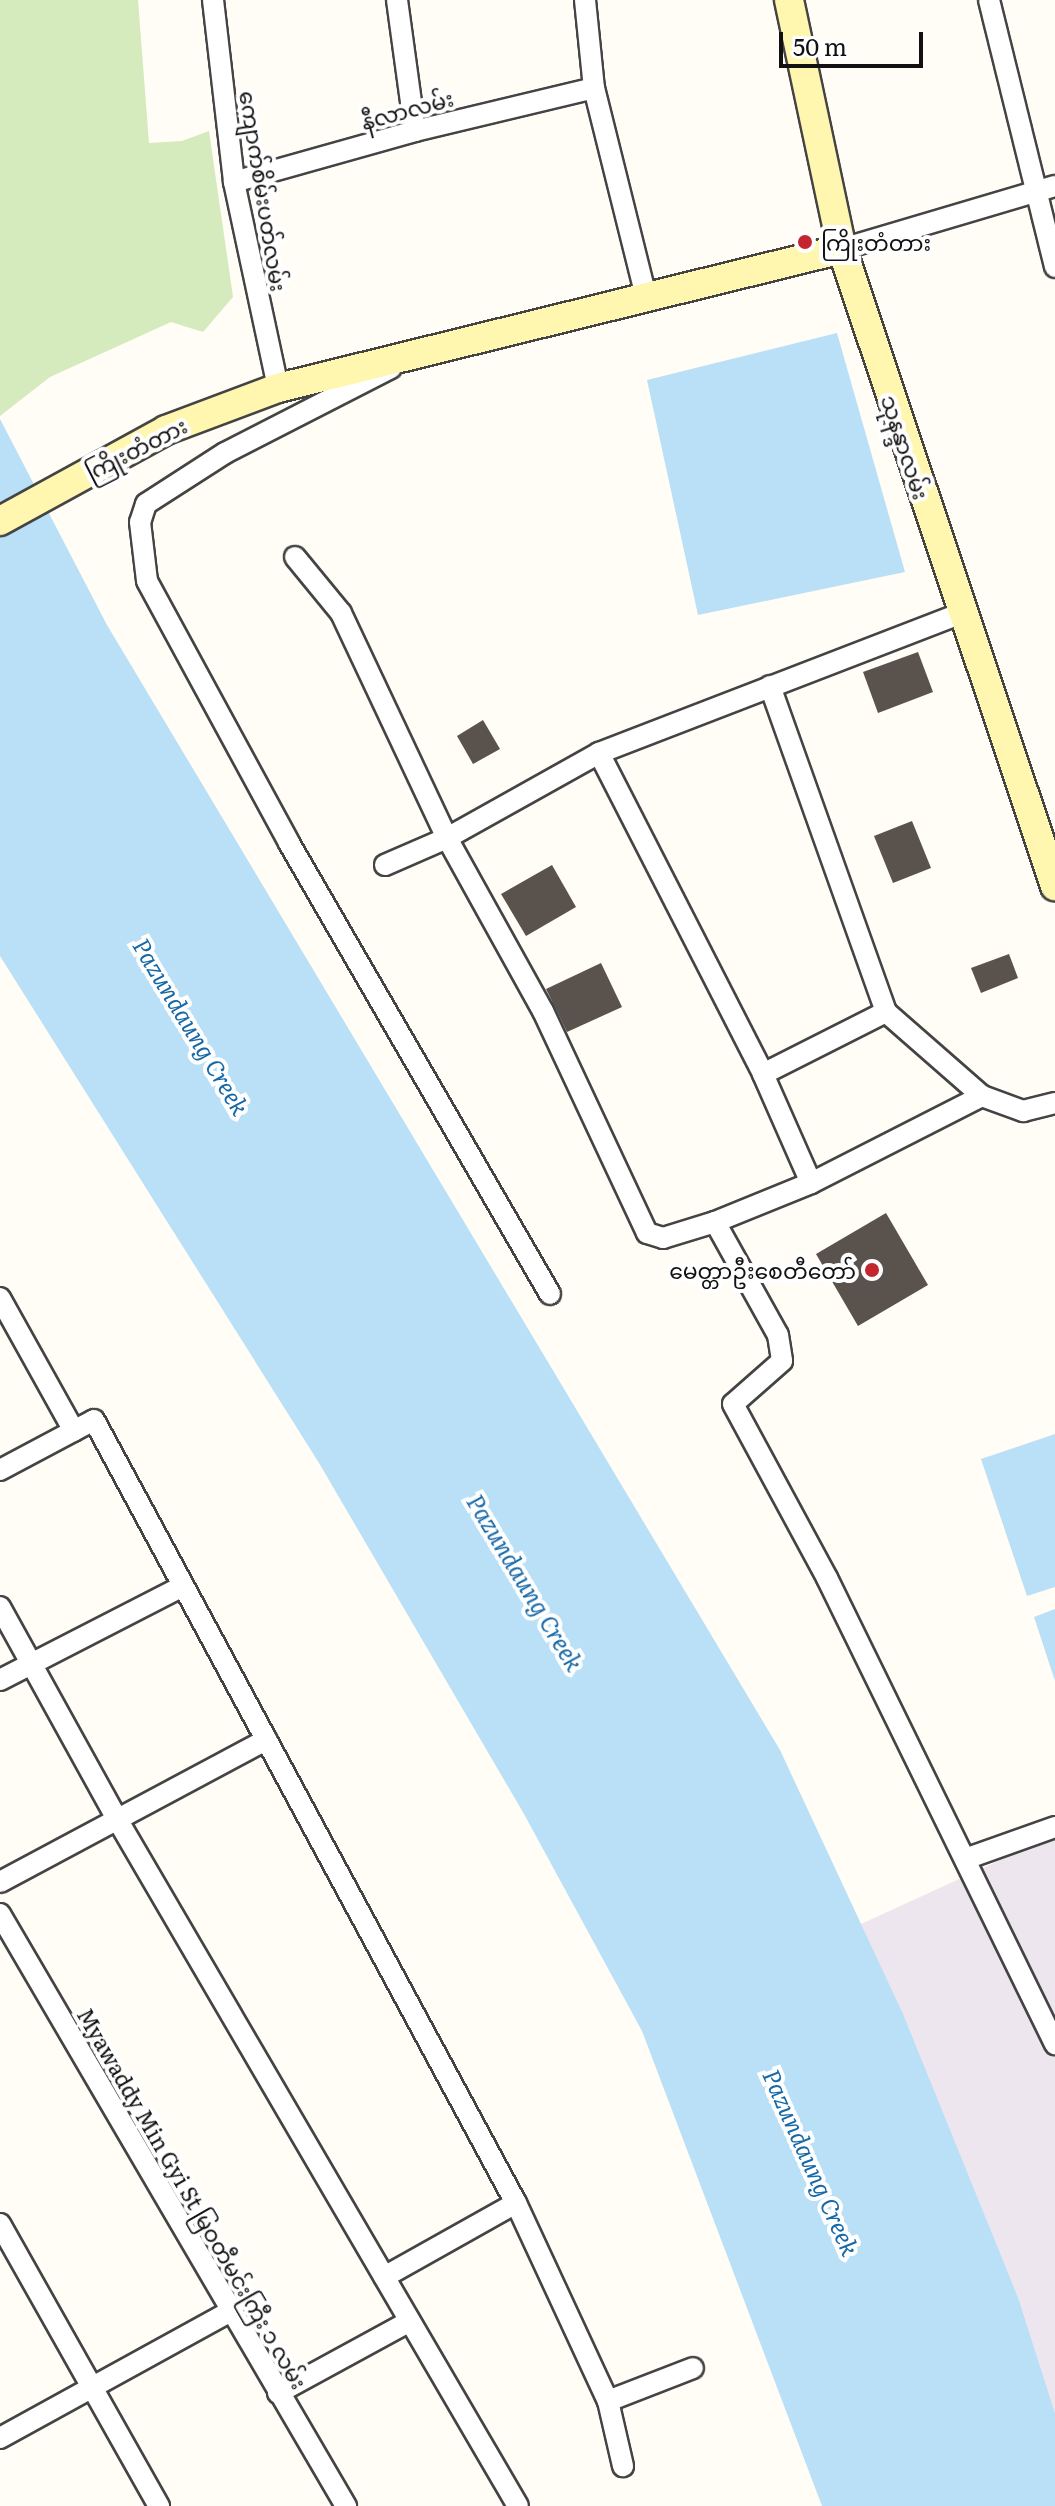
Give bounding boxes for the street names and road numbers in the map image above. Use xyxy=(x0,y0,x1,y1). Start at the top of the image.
street label: နီလာလမ်း xyxy=(358,84,456,134)
street label: ကျောက်စိမ်းပတ်လမ်း xyxy=(235,89,293,293)
street label: သုနန္ဒာလမ်း xyxy=(877,391,935,503)
street label: ကြိုးတံတား xyxy=(81,411,191,485)
street label: Myawaddy Min Gyi St မြဝတီမင်းကြီး ၁ လမ်း xyxy=(73,2003,313,2393)

